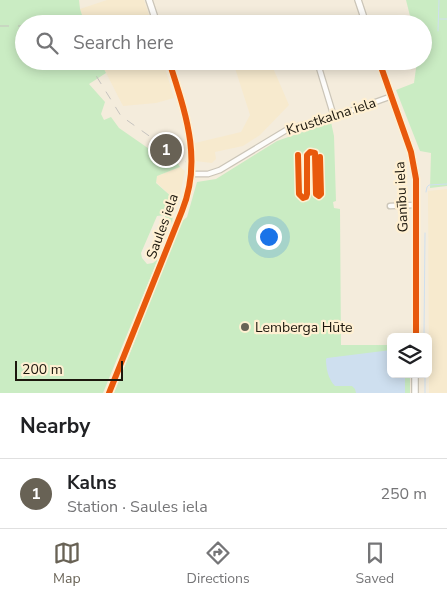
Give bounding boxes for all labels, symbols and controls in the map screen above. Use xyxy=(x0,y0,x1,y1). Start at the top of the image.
search box xyxy=(15,15,432,70)
icon: search xyxy=(33,29,61,57)
text: Search here xyxy=(73,30,174,56)
street label: Krustkalna iela xyxy=(284,93,378,140)
pin: 1 xyxy=(150,131,182,169)
street label: Ganību iela xyxy=(390,161,413,233)
street label: Saules iela xyxy=(142,191,183,261)
your location xyxy=(256,224,282,250)
place label: Lemberga Hūte xyxy=(255,318,353,337)
marker: Lemberga Hūte xyxy=(239,321,251,333)
map controls xyxy=(387,333,432,378)
button: layers xyxy=(387,333,432,378)
scale bar xyxy=(15,358,122,381)
text: 200 m xyxy=(22,360,63,379)
text: Nearby xyxy=(20,412,90,440)
text: Kalns xyxy=(67,470,116,496)
text: 1 xyxy=(31,483,41,505)
text: 250 m xyxy=(380,483,427,505)
text: Station · Saules iela xyxy=(67,496,208,518)
tab: Map xyxy=(53,539,81,588)
tab: Directions xyxy=(187,539,250,588)
tab: Saved xyxy=(355,539,394,588)

